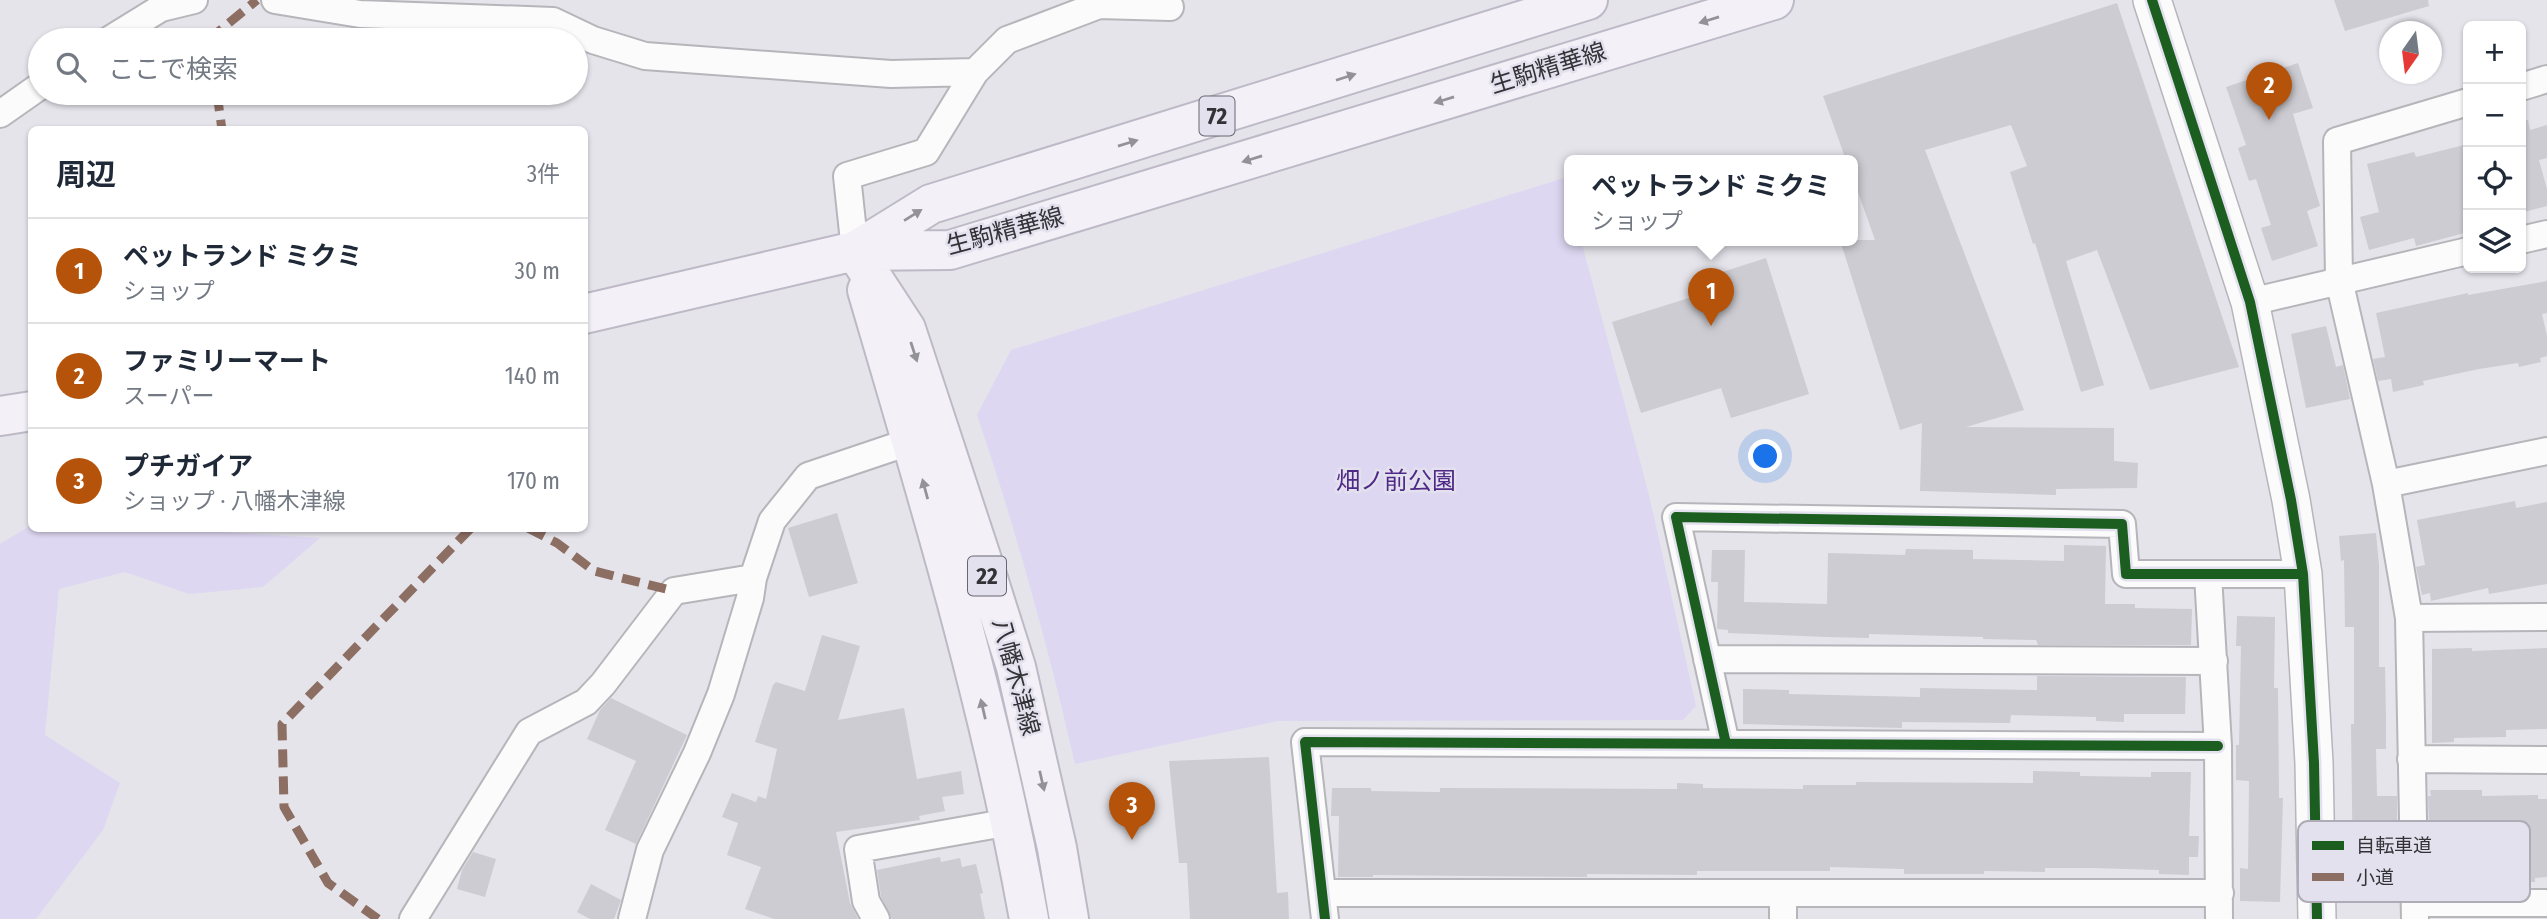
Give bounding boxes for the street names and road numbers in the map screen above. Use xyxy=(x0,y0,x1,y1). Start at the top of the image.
street label: 生駒精華線 xyxy=(1487,37,1609,99)
road number: 72 xyxy=(1200,97,1234,136)
street label: 生駒精華線 xyxy=(943,202,1067,260)
road number: 22 xyxy=(968,556,1006,596)
street label: 八幡木津線 xyxy=(987,615,1045,739)

